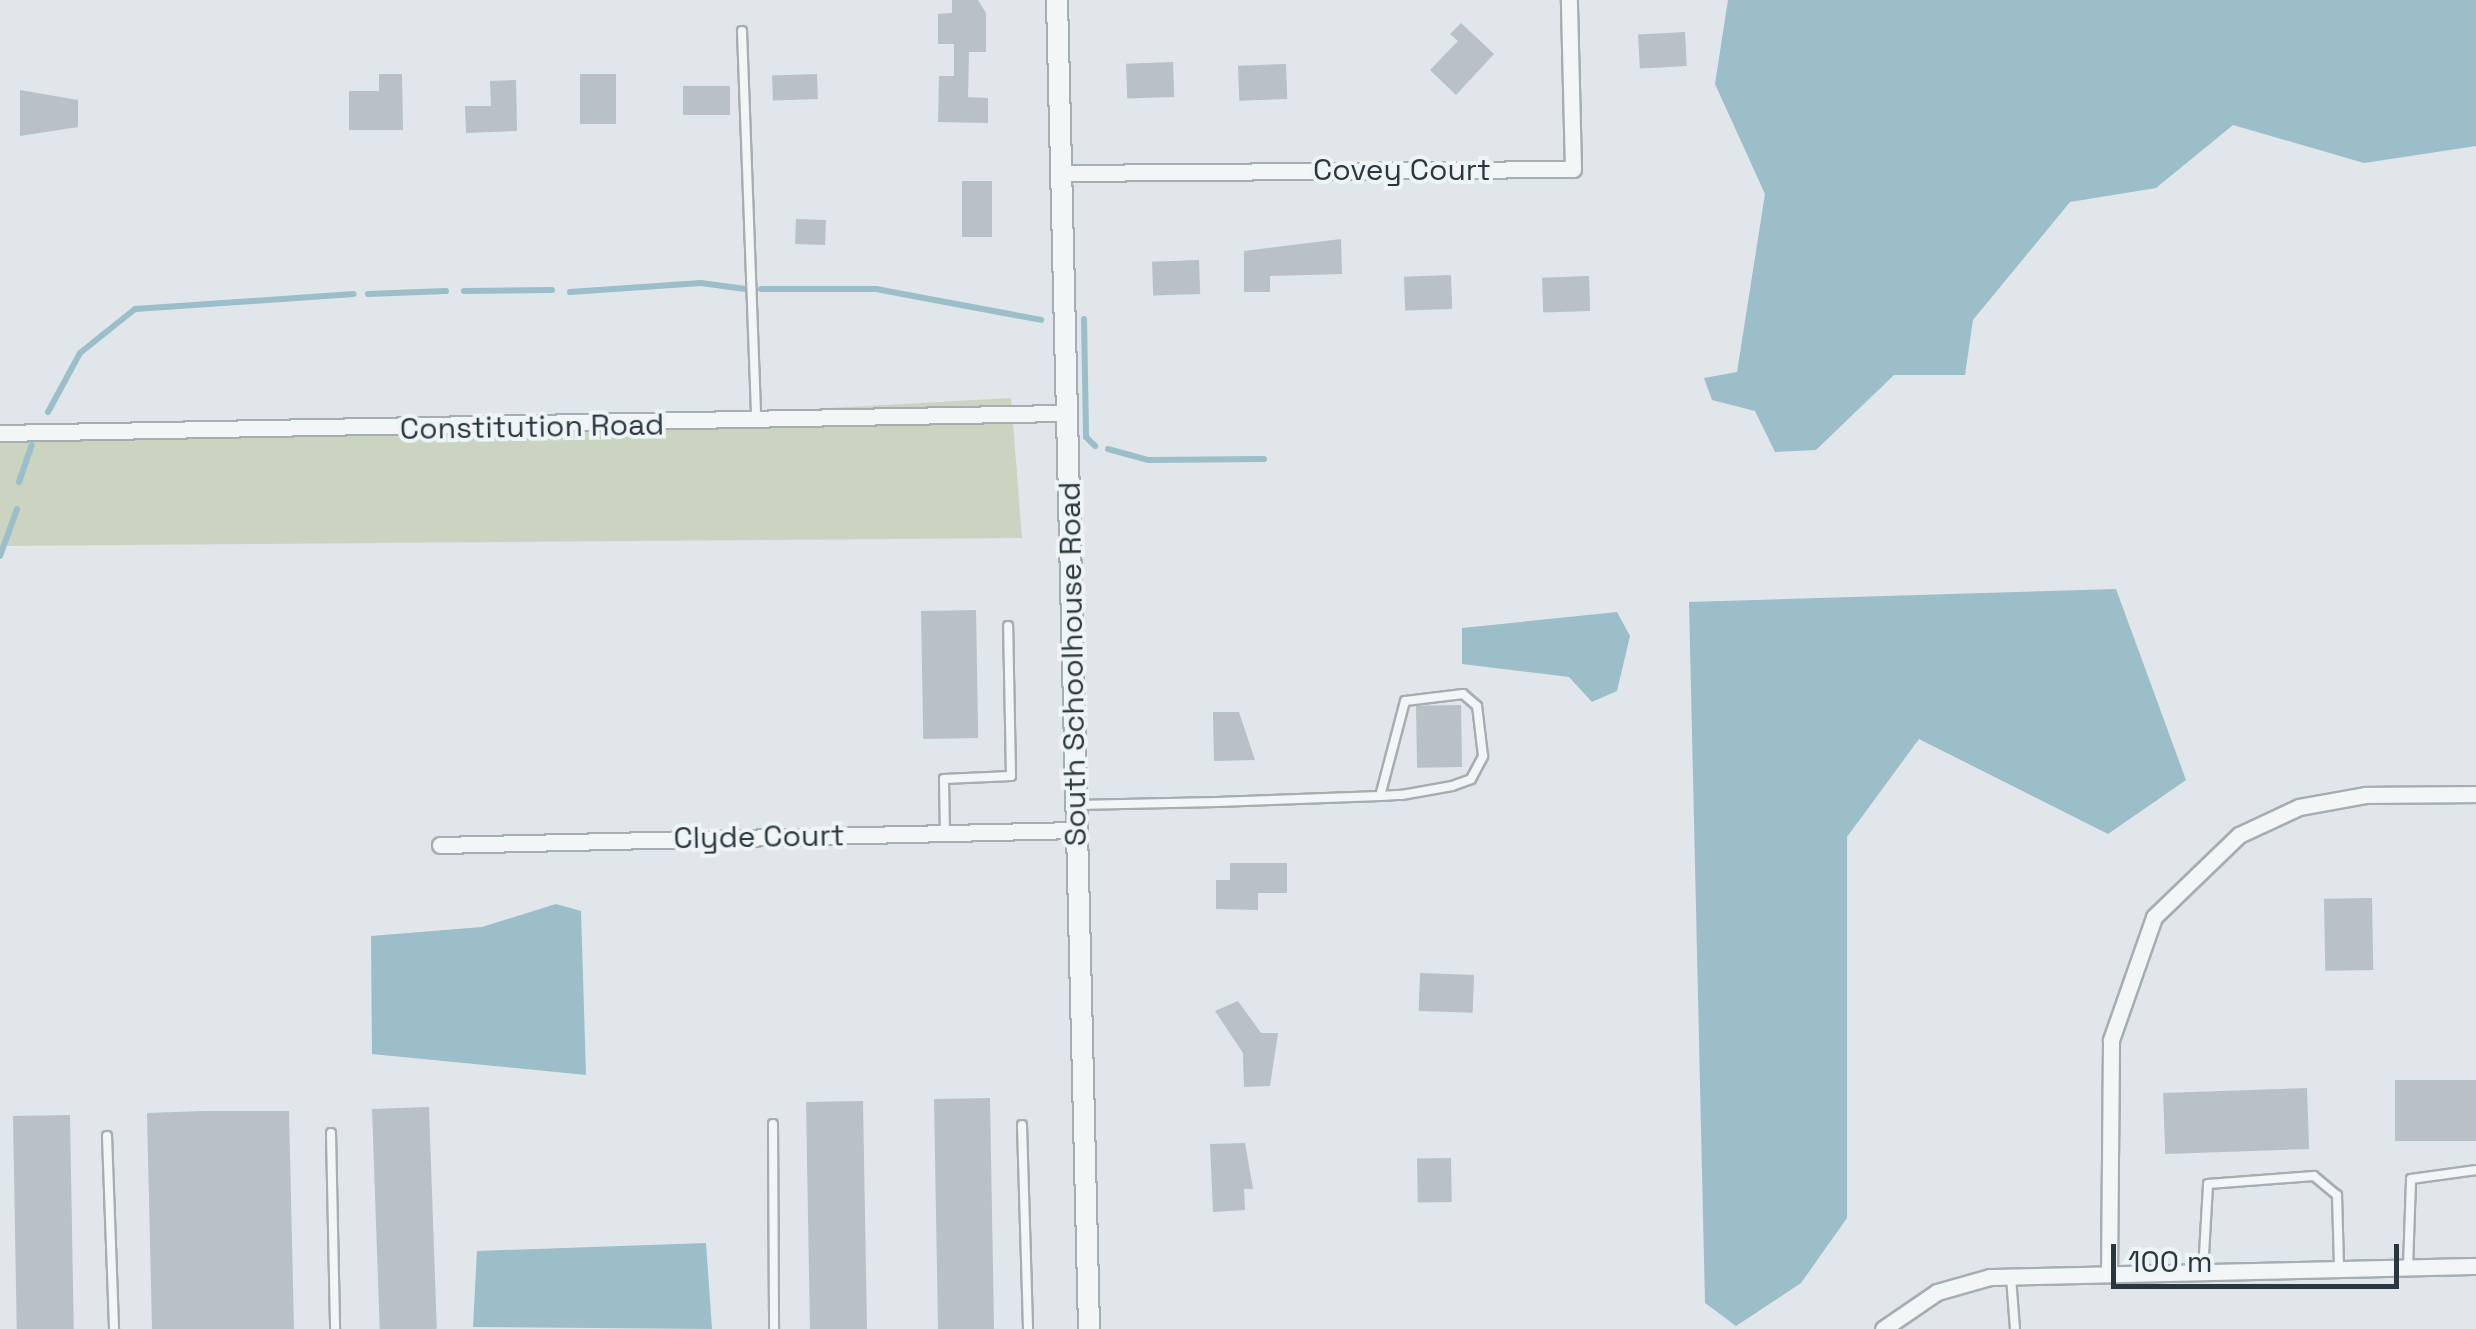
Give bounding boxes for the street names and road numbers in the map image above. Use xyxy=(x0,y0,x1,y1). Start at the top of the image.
street label: Covey Court xyxy=(1313,152,1491,188)
street label: Constitution Road xyxy=(400,407,664,447)
street label: South Schoolhouse Road xyxy=(1052,481,1094,847)
street label: Clyde Court xyxy=(673,818,845,856)

